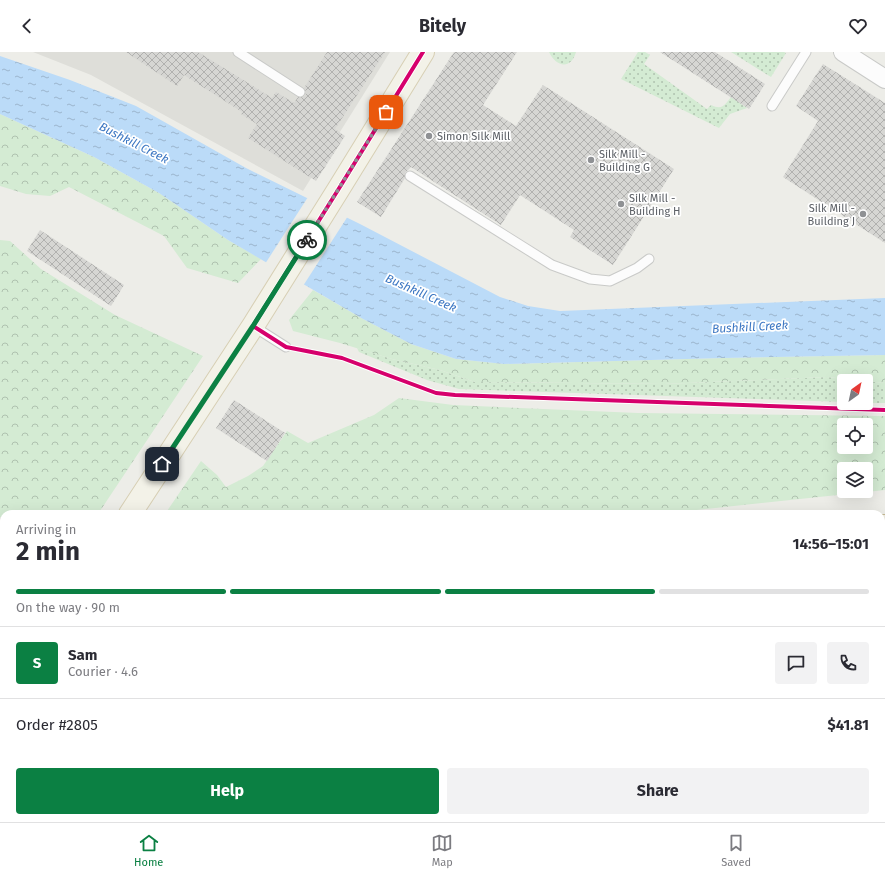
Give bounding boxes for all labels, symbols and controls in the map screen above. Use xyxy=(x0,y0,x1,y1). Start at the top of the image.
icon: back xyxy=(16,15,38,37)
text: Bitely xyxy=(419,15,466,37)
icon: heart xyxy=(847,15,869,37)
pin xyxy=(369,95,403,129)
icon: bag xyxy=(375,101,397,123)
water label: Bushkill Creek xyxy=(97,119,171,167)
place label: Simon Silk Mill xyxy=(437,130,510,143)
marker: Simon Silk Mill xyxy=(424,131,434,141)
place label: Silk Mill - Building G xyxy=(599,148,650,174)
marker: Silk Mill - Building G xyxy=(586,155,596,165)
place label: Silk Mill - Building H xyxy=(629,192,681,218)
marker: Silk Mill - Building H xyxy=(616,199,626,209)
place label: Silk Mill - Building J xyxy=(808,202,855,228)
marker: Silk Mill - Building J xyxy=(858,209,868,219)
courier xyxy=(287,220,327,260)
icon: bike xyxy=(296,229,318,251)
water label: Bushkill Creek xyxy=(383,271,459,315)
water label: Bushkill Creek xyxy=(712,318,789,336)
north arrow xyxy=(837,374,873,410)
map controls xyxy=(837,374,873,498)
button: locate xyxy=(837,418,873,454)
pin xyxy=(145,447,179,481)
icon: home xyxy=(151,453,173,475)
button: layers xyxy=(837,462,873,498)
text: Arriving in xyxy=(16,522,76,537)
text: 14:56–15:01 xyxy=(793,535,869,553)
text: 2 min xyxy=(16,536,80,567)
text: On the way · 90 m xyxy=(16,600,120,615)
button: chat xyxy=(775,642,817,684)
button: phone xyxy=(827,642,869,684)
text: Sam xyxy=(68,646,97,664)
text: S xyxy=(33,654,41,672)
text: Courier · 4.6 xyxy=(68,664,138,679)
text: Order #2805 xyxy=(16,716,98,734)
text: $41.81 xyxy=(828,716,869,734)
button: Help xyxy=(16,768,439,814)
button: Share xyxy=(447,768,869,814)
tab: Home xyxy=(134,832,163,869)
tab: Map xyxy=(431,832,453,869)
tab: Saved xyxy=(721,832,751,869)

